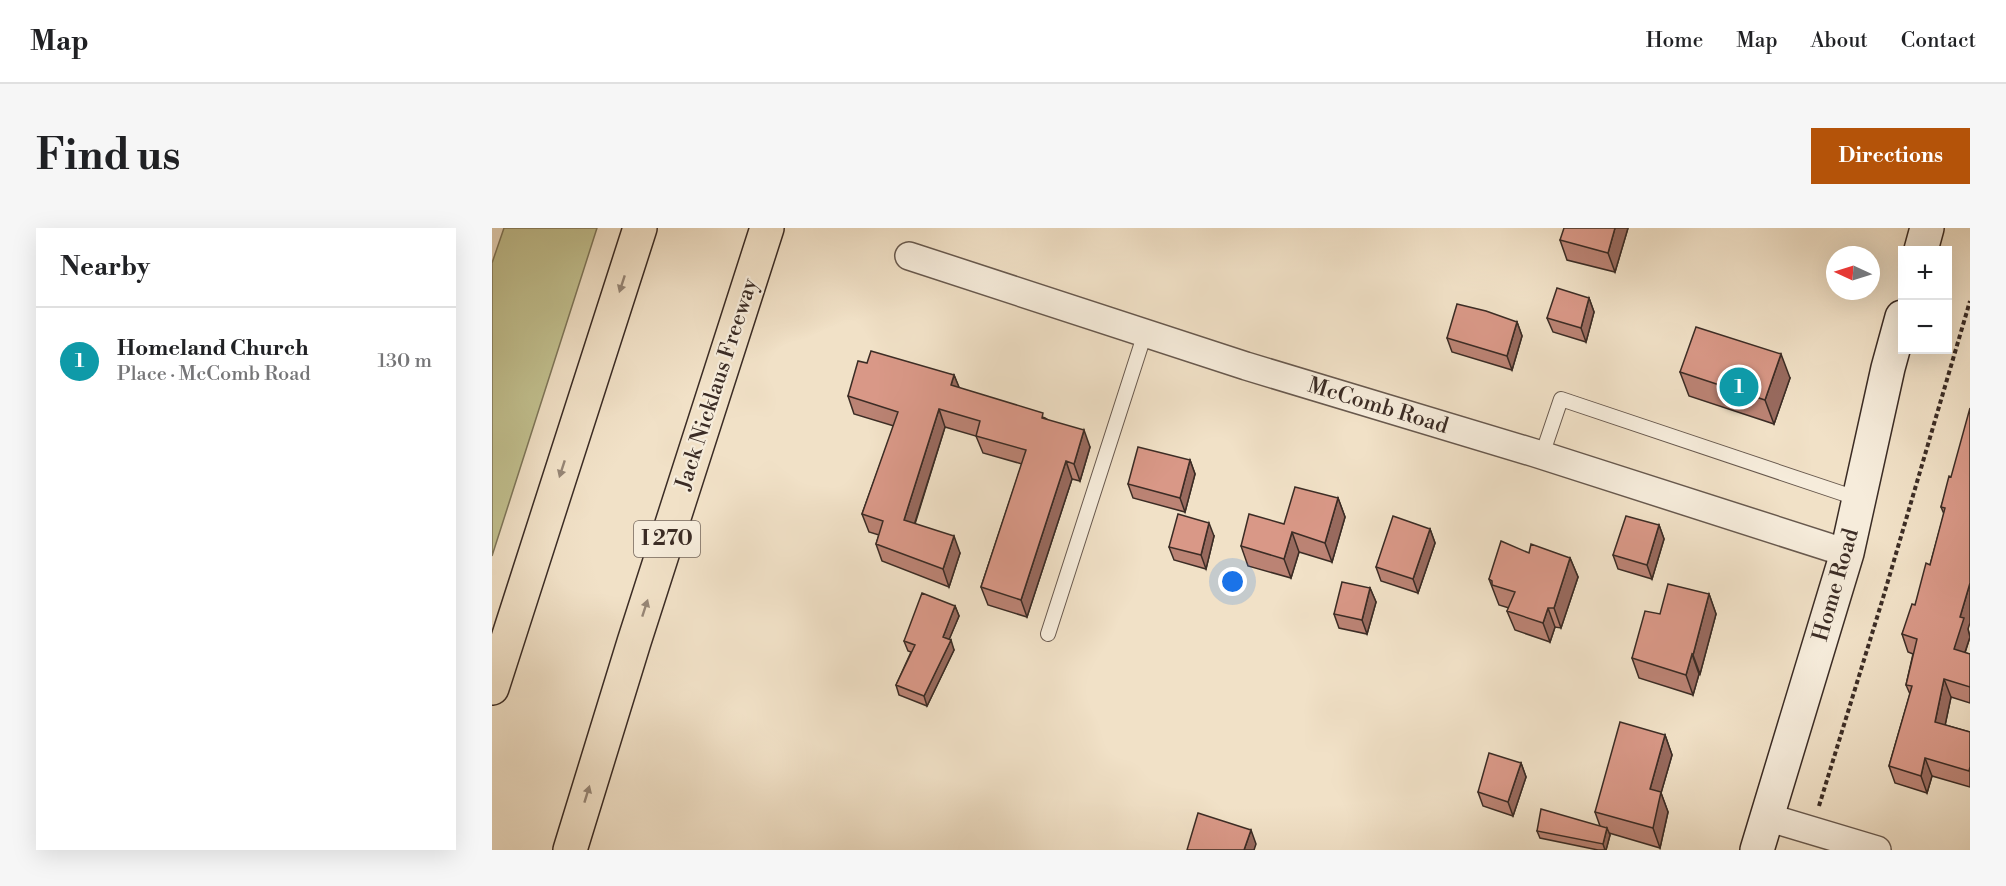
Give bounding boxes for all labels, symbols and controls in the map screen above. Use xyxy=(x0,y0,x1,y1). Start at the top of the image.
text: Map xyxy=(30,24,89,59)
text: Home xyxy=(1646,28,1703,54)
text: Map xyxy=(1736,28,1778,54)
text: About xyxy=(1811,28,1868,54)
text: Contact xyxy=(1901,28,1976,54)
button: Directions xyxy=(1811,128,1970,184)
text: Find us xyxy=(36,130,180,183)
north arrow xyxy=(1826,246,1880,300)
map controls xyxy=(1898,246,1952,354)
button: + xyxy=(1898,246,1952,300)
text: Nearby xyxy=(60,251,150,283)
one-way arrow xyxy=(617,275,626,293)
street label: Jack Nicklaus Freeway xyxy=(670,275,764,494)
button: − xyxy=(1898,300,1952,354)
text: Homeland Church xyxy=(117,335,309,362)
text: 1 xyxy=(75,349,84,374)
text: 130 m xyxy=(377,349,432,374)
text: Place · McComb Road xyxy=(117,362,311,387)
pin: 1 xyxy=(1720,364,1758,410)
street label: McComb Road xyxy=(1305,372,1452,440)
one-way arrow xyxy=(557,460,567,478)
road number: I 270 xyxy=(634,521,700,557)
street label: Home Road xyxy=(1807,525,1865,644)
your location xyxy=(1218,567,1247,596)
one-way arrow xyxy=(641,599,650,617)
one-way arrow xyxy=(583,785,592,803)

